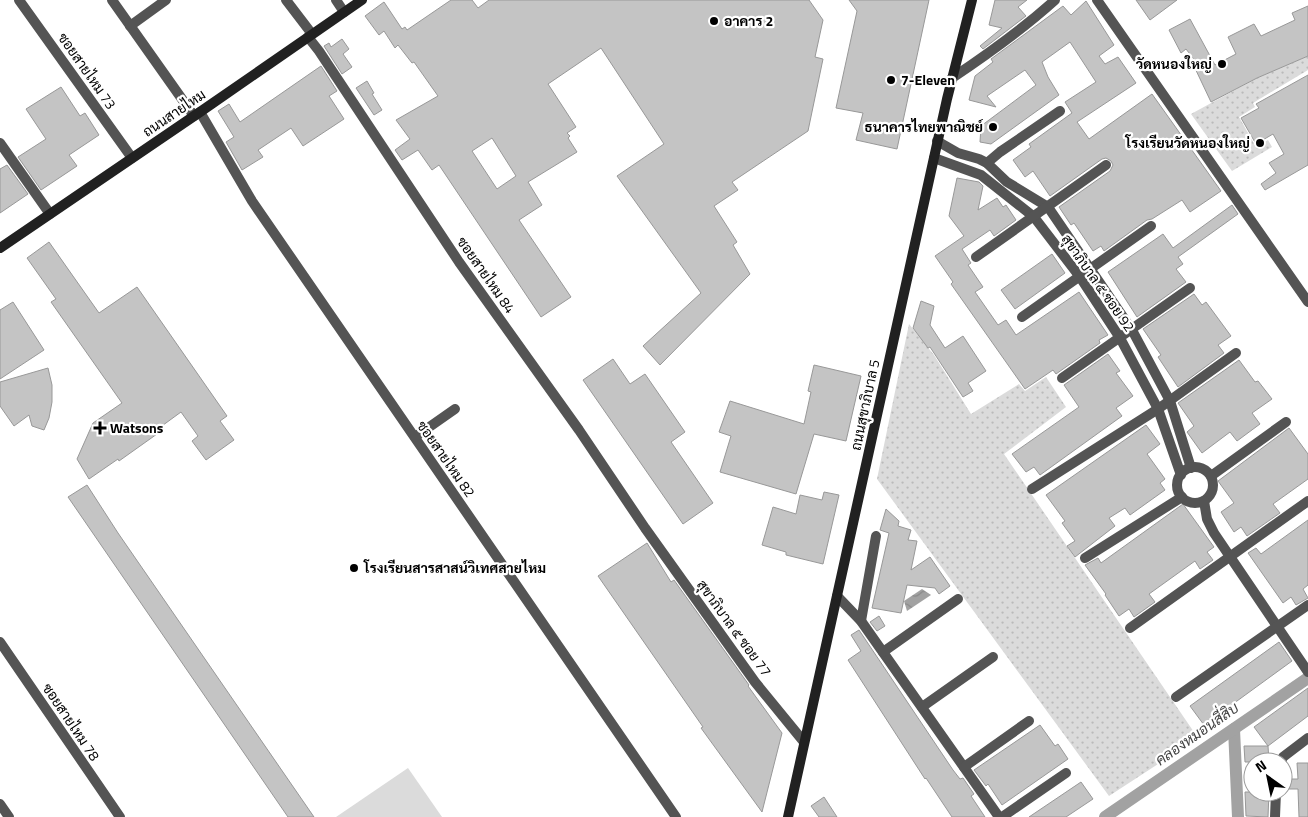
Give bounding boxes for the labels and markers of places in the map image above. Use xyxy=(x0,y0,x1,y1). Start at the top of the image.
place label: อาคาร 2 xyxy=(724,10,773,31)
marker: อาคาร 2 xyxy=(708,15,720,27)
place label: วัดหนองใหญ่ xyxy=(1136,53,1212,74)
marker: วัดหนองใหญ่ xyxy=(1216,58,1228,70)
place label: 7-Eleven xyxy=(901,69,955,90)
marker: 7-Eleven xyxy=(885,74,897,86)
place label: ธนาคารไทยพาณิชย์ xyxy=(865,116,984,137)
marker: ธนาคารไทยพาณิชย์ xyxy=(987,121,999,133)
place label: โรงเรียนวัดหนองใหญ่ xyxy=(1124,132,1250,153)
marker: โรงเรียนวัดหนองใหญ่ xyxy=(1254,137,1266,149)
place label: Watsons xyxy=(110,417,164,438)
marker: Watsons xyxy=(94,422,106,434)
place label: โรงเรียนสารสาสน์วิเทศสายไหม xyxy=(363,557,546,578)
marker: โรงเรียนสารสาสน์วิเทศสายไหม xyxy=(348,562,360,574)

